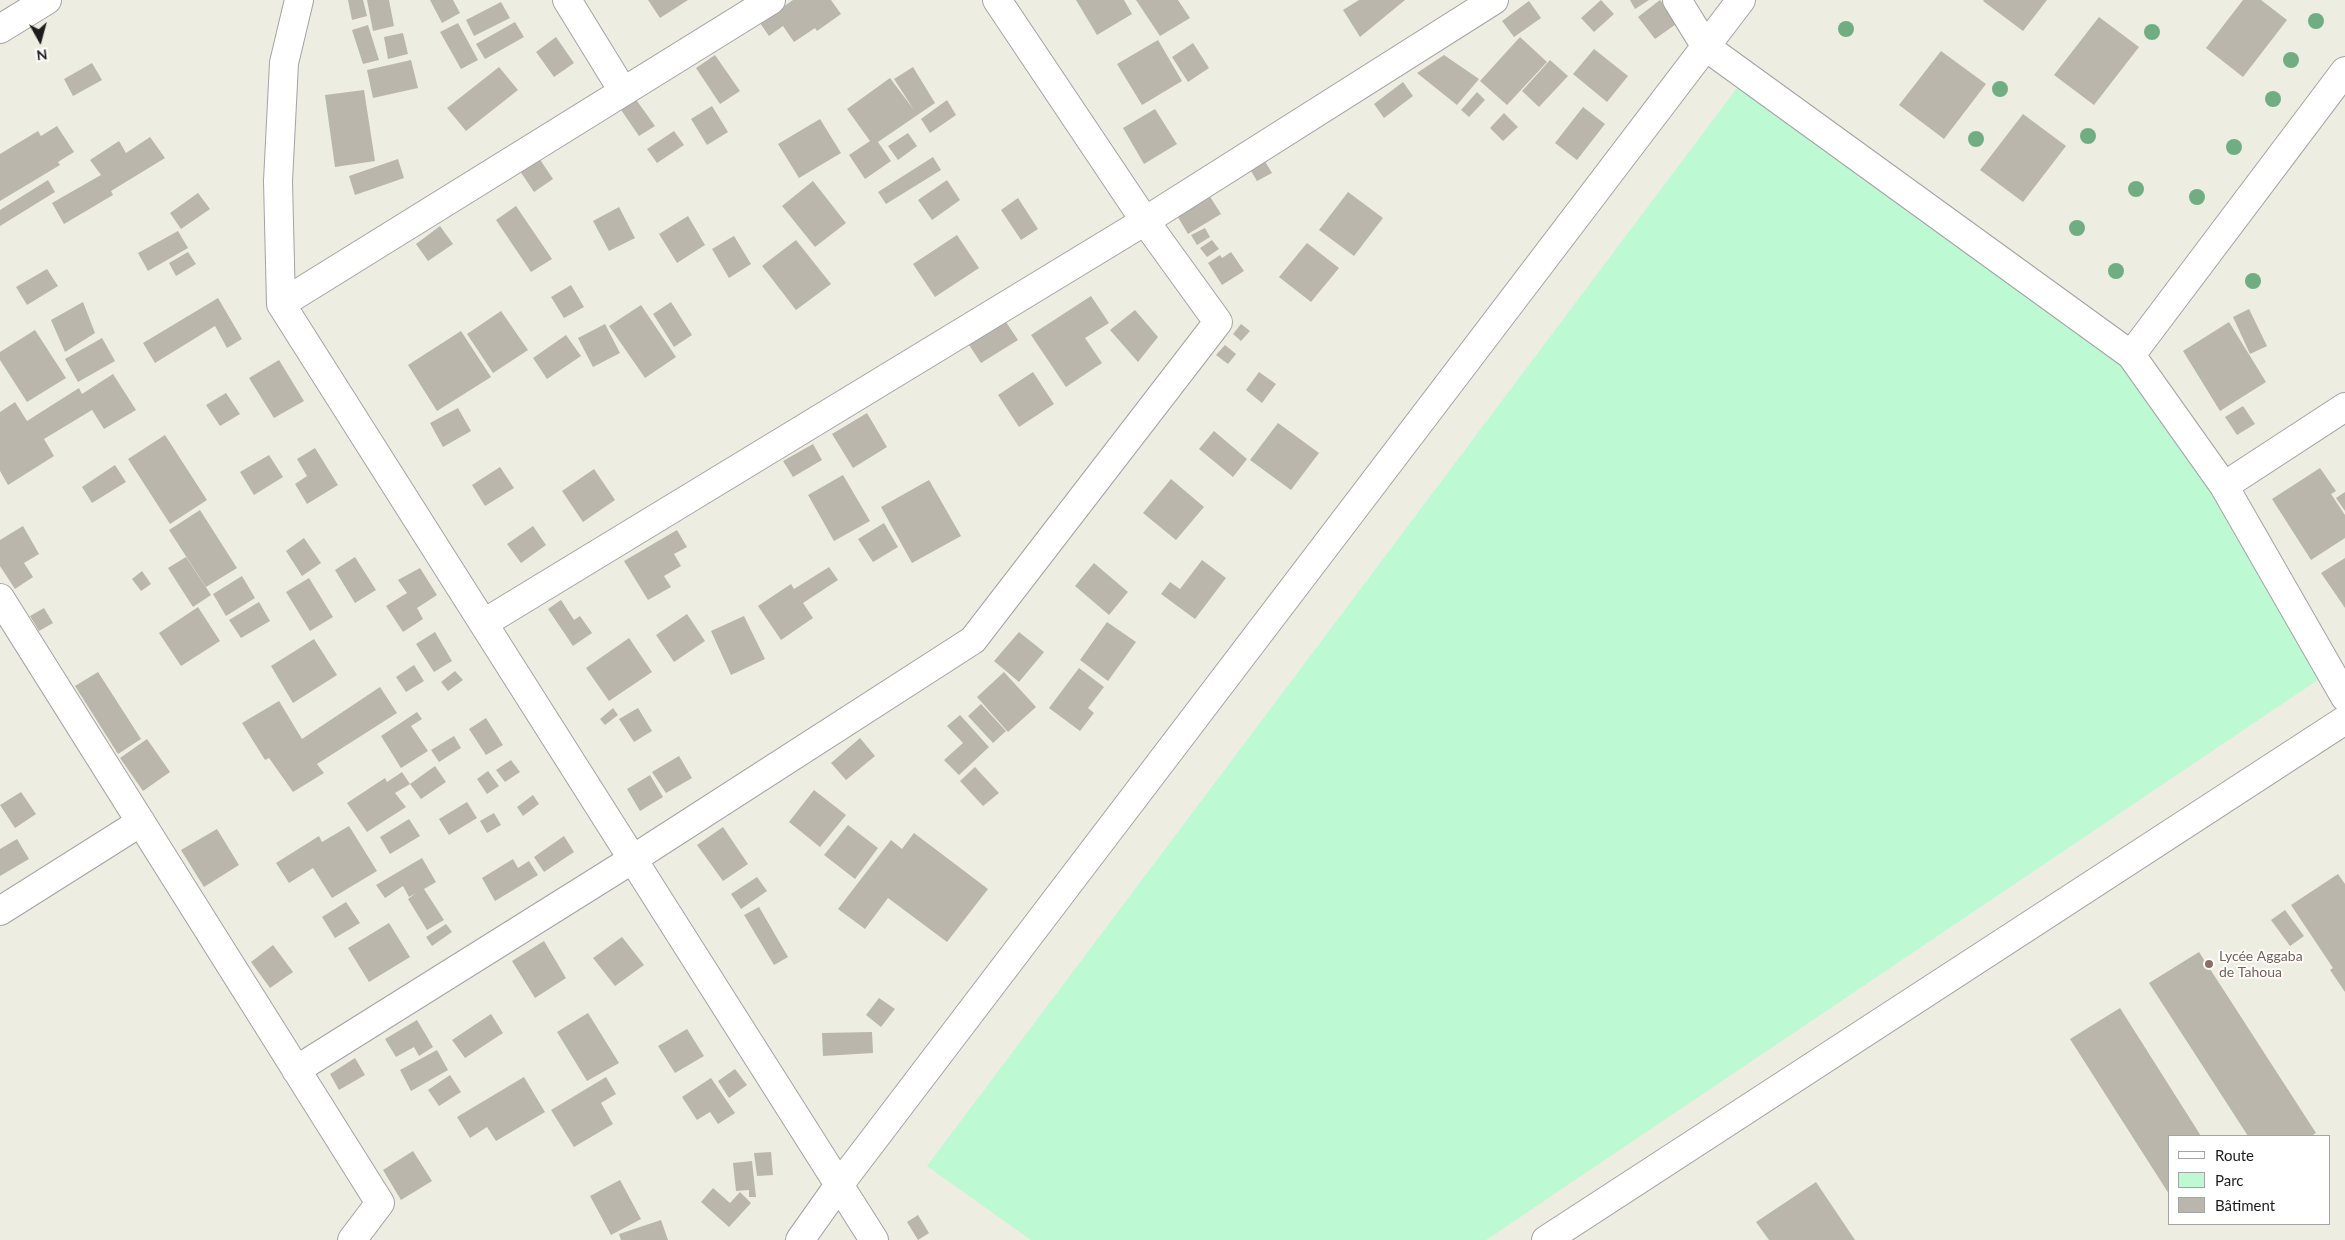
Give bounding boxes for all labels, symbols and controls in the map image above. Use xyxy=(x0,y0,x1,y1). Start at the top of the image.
north arrow xyxy=(15,15,65,65)
text: N xyxy=(36,46,48,64)
place label: Lycée Aggaba de Tahoua xyxy=(2219,948,2303,980)
marker: Lycée Aggaba de Tahoua xyxy=(2203,958,2215,970)
legend xyxy=(2168,1135,2330,1225)
text: Route xyxy=(2215,1146,2254,1164)
text: Parc xyxy=(2215,1171,2244,1189)
text: Bâtiment xyxy=(2215,1196,2275,1214)

